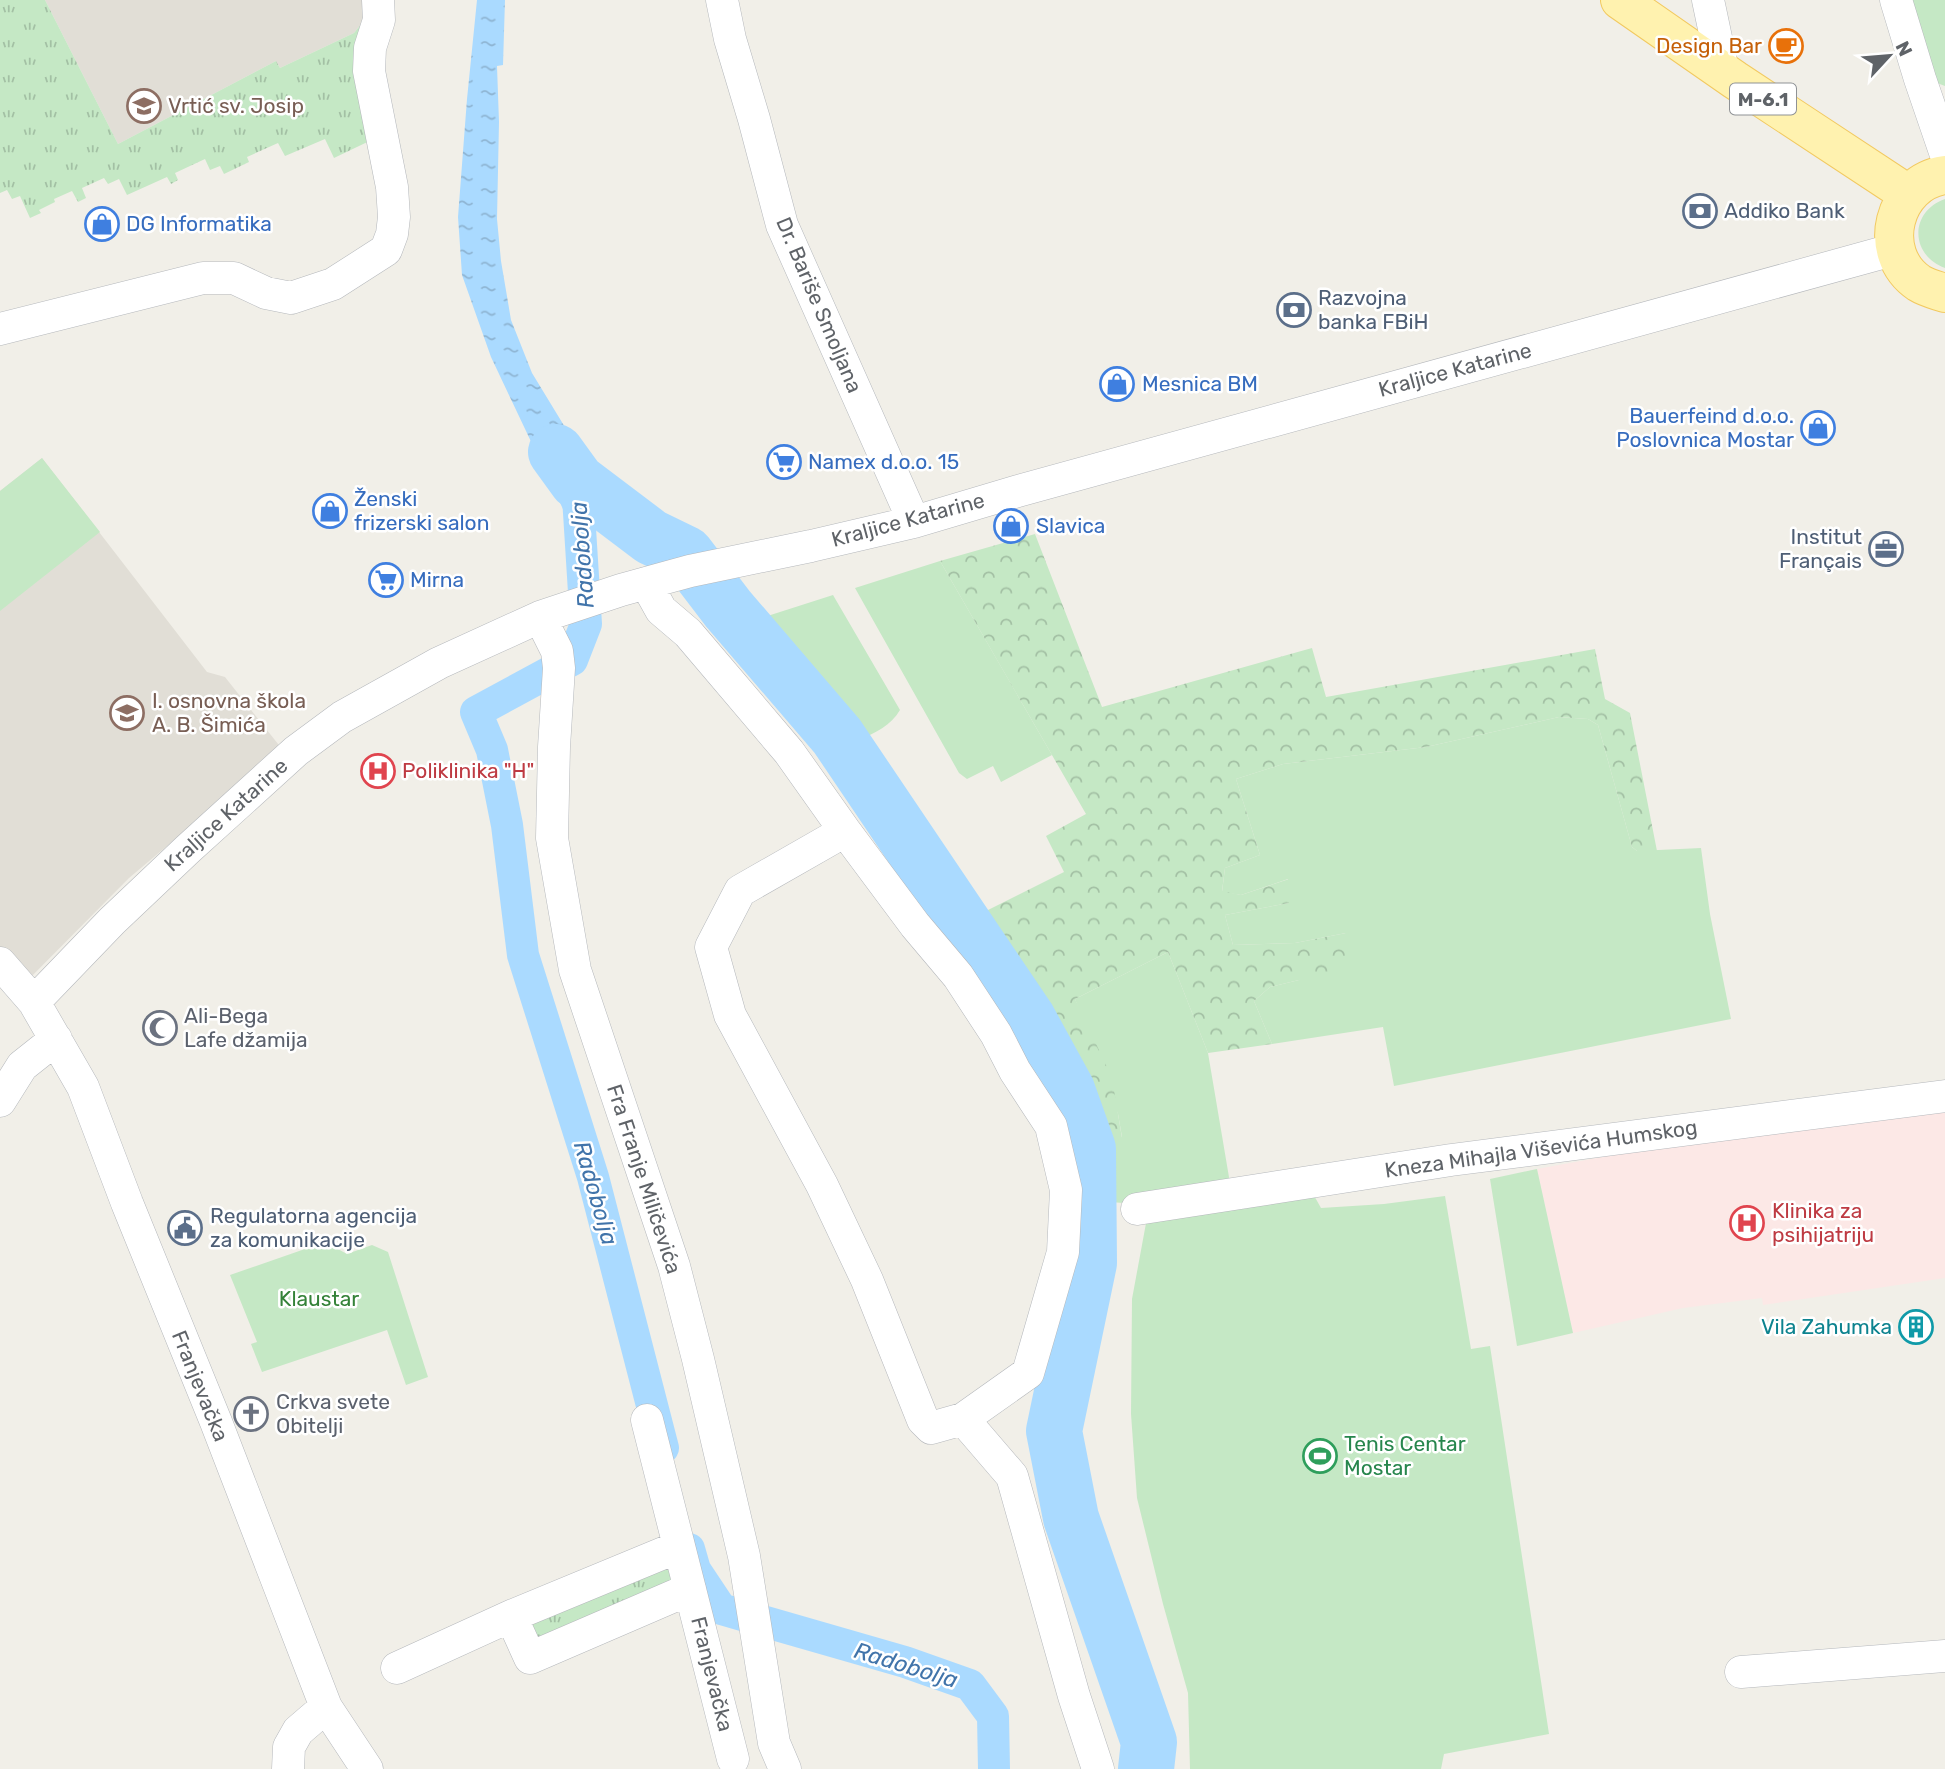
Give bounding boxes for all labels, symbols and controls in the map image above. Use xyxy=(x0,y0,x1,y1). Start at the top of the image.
north arrow xyxy=(1854,21,1924,91)
cafe icon: Design Bar xyxy=(1767,27,1805,65)
place label: Design Bar xyxy=(1656,33,1762,58)
text: N xyxy=(1890,38,1917,60)
road number: M-6.1 xyxy=(1730,83,1796,114)
school or university icon: Vrtić sv. Josip xyxy=(125,87,163,125)
place label: Vrtić sv. Josip xyxy=(168,93,304,118)
bank icon: Addiko Bank xyxy=(1681,192,1719,230)
place label: Addiko Bank xyxy=(1724,198,1845,223)
shop icon: DG Informatika xyxy=(83,205,121,243)
place label: DG Informatika xyxy=(126,211,272,236)
street label: Dr. Bariše Smoljana xyxy=(771,213,868,396)
place label: Razvojna banka FBiH xyxy=(1318,285,1429,334)
bank icon: Razvojna banka FBiH xyxy=(1275,291,1313,329)
street label: Kraljice Katarine xyxy=(1376,337,1534,402)
shop icon: Mesnica BM xyxy=(1098,365,1136,403)
place label: Mesnica BM xyxy=(1142,371,1258,396)
place label: Bauerfeind d.o.o. Poslovnica Mostar xyxy=(1616,403,1794,452)
shop icon: Bauerfeind d.o.o. Poslovnica Mostar xyxy=(1799,409,1837,447)
supermarket icon: Namex d.o.o. 15 xyxy=(765,443,803,481)
place label: Namex d.o.o. 15 xyxy=(808,449,959,474)
place label: Ženski frizerski salon xyxy=(354,486,489,535)
street label: Kraljice Katarine xyxy=(829,487,987,552)
shop icon: Ženski frizerski salon xyxy=(311,492,349,530)
water label: Radobolja xyxy=(564,501,600,609)
shop icon: Slavica xyxy=(992,507,1030,545)
place label: Slavica xyxy=(1036,513,1105,538)
place label: Institut Français xyxy=(1779,524,1862,573)
office icon: Institut Français xyxy=(1867,530,1905,568)
supermarket icon: Mirna xyxy=(367,561,405,599)
place label: Mirna xyxy=(410,567,464,592)
place label: I. osnovna škola A. B. Šimića xyxy=(152,688,306,737)
school or university icon: I. osnovna škola A. B. Šimića xyxy=(108,694,146,732)
hospital icon: Poliklinika "H" xyxy=(359,752,397,790)
street label: Kraljice Katarine xyxy=(159,753,292,877)
place label: Poliklinika "H" xyxy=(402,758,534,783)
place label: Ali-Bega Lafe džamija xyxy=(184,1003,308,1052)
mosque icon: Ali-Bega Lafe džamija xyxy=(141,1009,179,1047)
street label: Fra Franje Miličevića xyxy=(602,1081,687,1277)
street label: Kneza Mihajla Viševića Humskog xyxy=(1383,1114,1699,1183)
water label: Radobolja xyxy=(568,1138,624,1248)
place label: Klinika za psihijatriju xyxy=(1772,1198,1874,1247)
place label: Regulatorna agencija za komunikacije xyxy=(210,1203,417,1252)
hospital icon: Klinika za psihijatriju xyxy=(1728,1204,1766,1242)
public building icon: Regulatorna agencija za komunikacije xyxy=(166,1209,204,1247)
park label: Klaustar xyxy=(279,1286,359,1311)
building icon: Vila Zahumka xyxy=(1897,1308,1935,1346)
place label: Vila Zahumka xyxy=(1761,1314,1892,1339)
street label: Franjevačka xyxy=(167,1327,234,1445)
place label: Crkva svete Obitelji xyxy=(276,1389,390,1438)
church icon: Crkva svete Obitelji xyxy=(232,1395,270,1433)
place label: Tenis Centar Mostar xyxy=(1344,1431,1466,1480)
sports icon: Tenis Centar Mostar xyxy=(1301,1437,1339,1475)
street label: Franjevačka xyxy=(686,1614,739,1734)
water label: Radobolja xyxy=(851,1636,961,1694)

